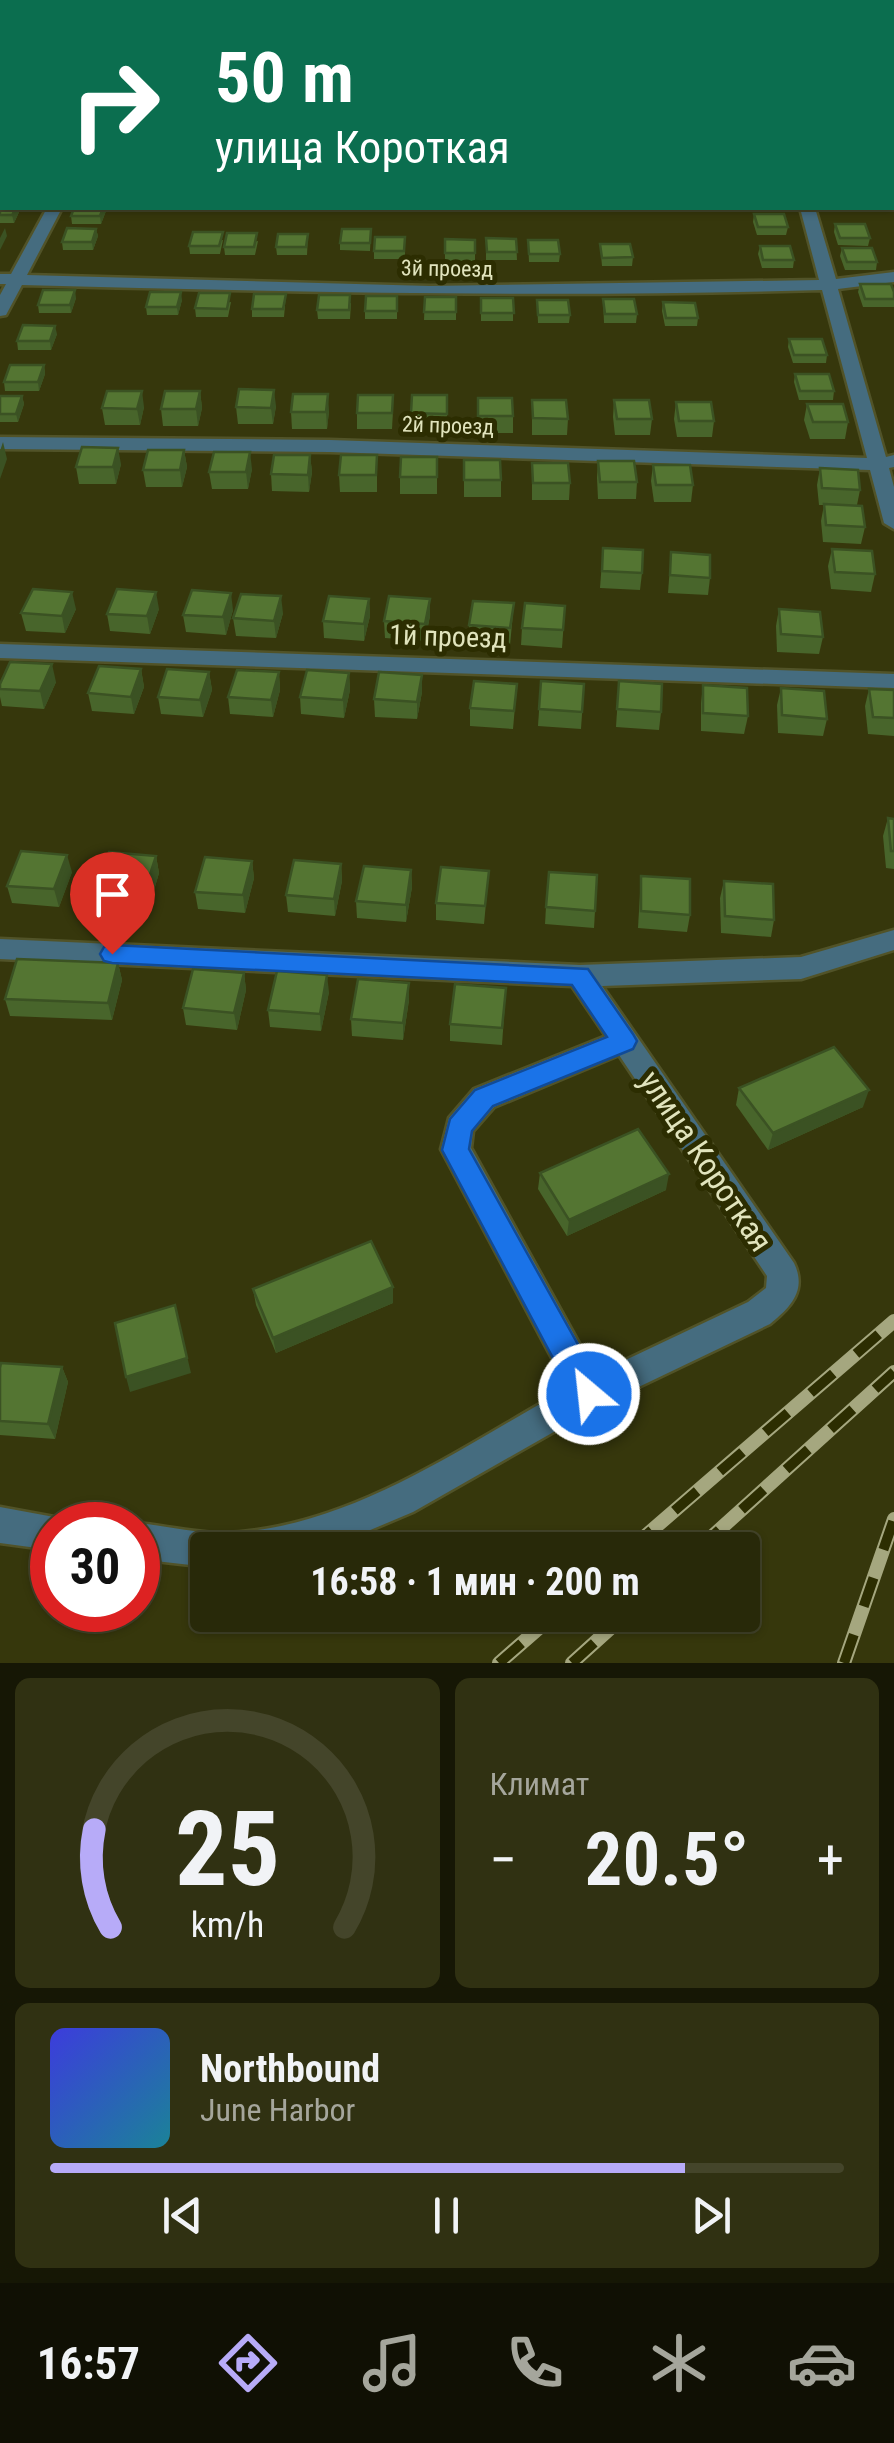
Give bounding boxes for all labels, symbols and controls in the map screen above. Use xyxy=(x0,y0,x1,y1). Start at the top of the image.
text: 50 m xyxy=(215,37,354,119)
icon: right xyxy=(50,40,180,170)
text: улица Короткая xyxy=(215,121,510,174)
street label: 3й проезд xyxy=(401,255,493,282)
street label: 2й проезд xyxy=(401,411,495,440)
street label: 1й проезд xyxy=(389,618,507,655)
pin xyxy=(70,852,155,955)
icon: arrive xyxy=(85,867,140,922)
street label: улица Короткая xyxy=(632,1063,780,1259)
position arrow xyxy=(537,1342,641,1446)
speed limit sign: 30 xyxy=(30,1502,160,1632)
text: 16:58 · 1 мин · 200 m xyxy=(310,1560,640,1604)
text: Климат xyxy=(490,1765,589,1803)
text: 25 xyxy=(175,1789,280,1910)
text: 20.5° xyxy=(585,1815,749,1903)
text: − xyxy=(490,1828,517,1892)
text: + xyxy=(817,1828,844,1892)
text: km/h xyxy=(190,1904,264,1946)
text: Northbound xyxy=(200,2047,380,2091)
text: June Harbor xyxy=(200,2091,355,2129)
icon: previous xyxy=(155,2188,210,2243)
icon: pause xyxy=(419,2188,474,2243)
icon: next xyxy=(684,2188,739,2243)
icon: directions xyxy=(213,2328,283,2398)
icon: music xyxy=(357,2328,427,2398)
icon: phone xyxy=(500,2328,570,2398)
icon: climate xyxy=(644,2328,714,2398)
icon: car xyxy=(787,2328,857,2398)
text: 16:57 xyxy=(37,2337,140,2390)

